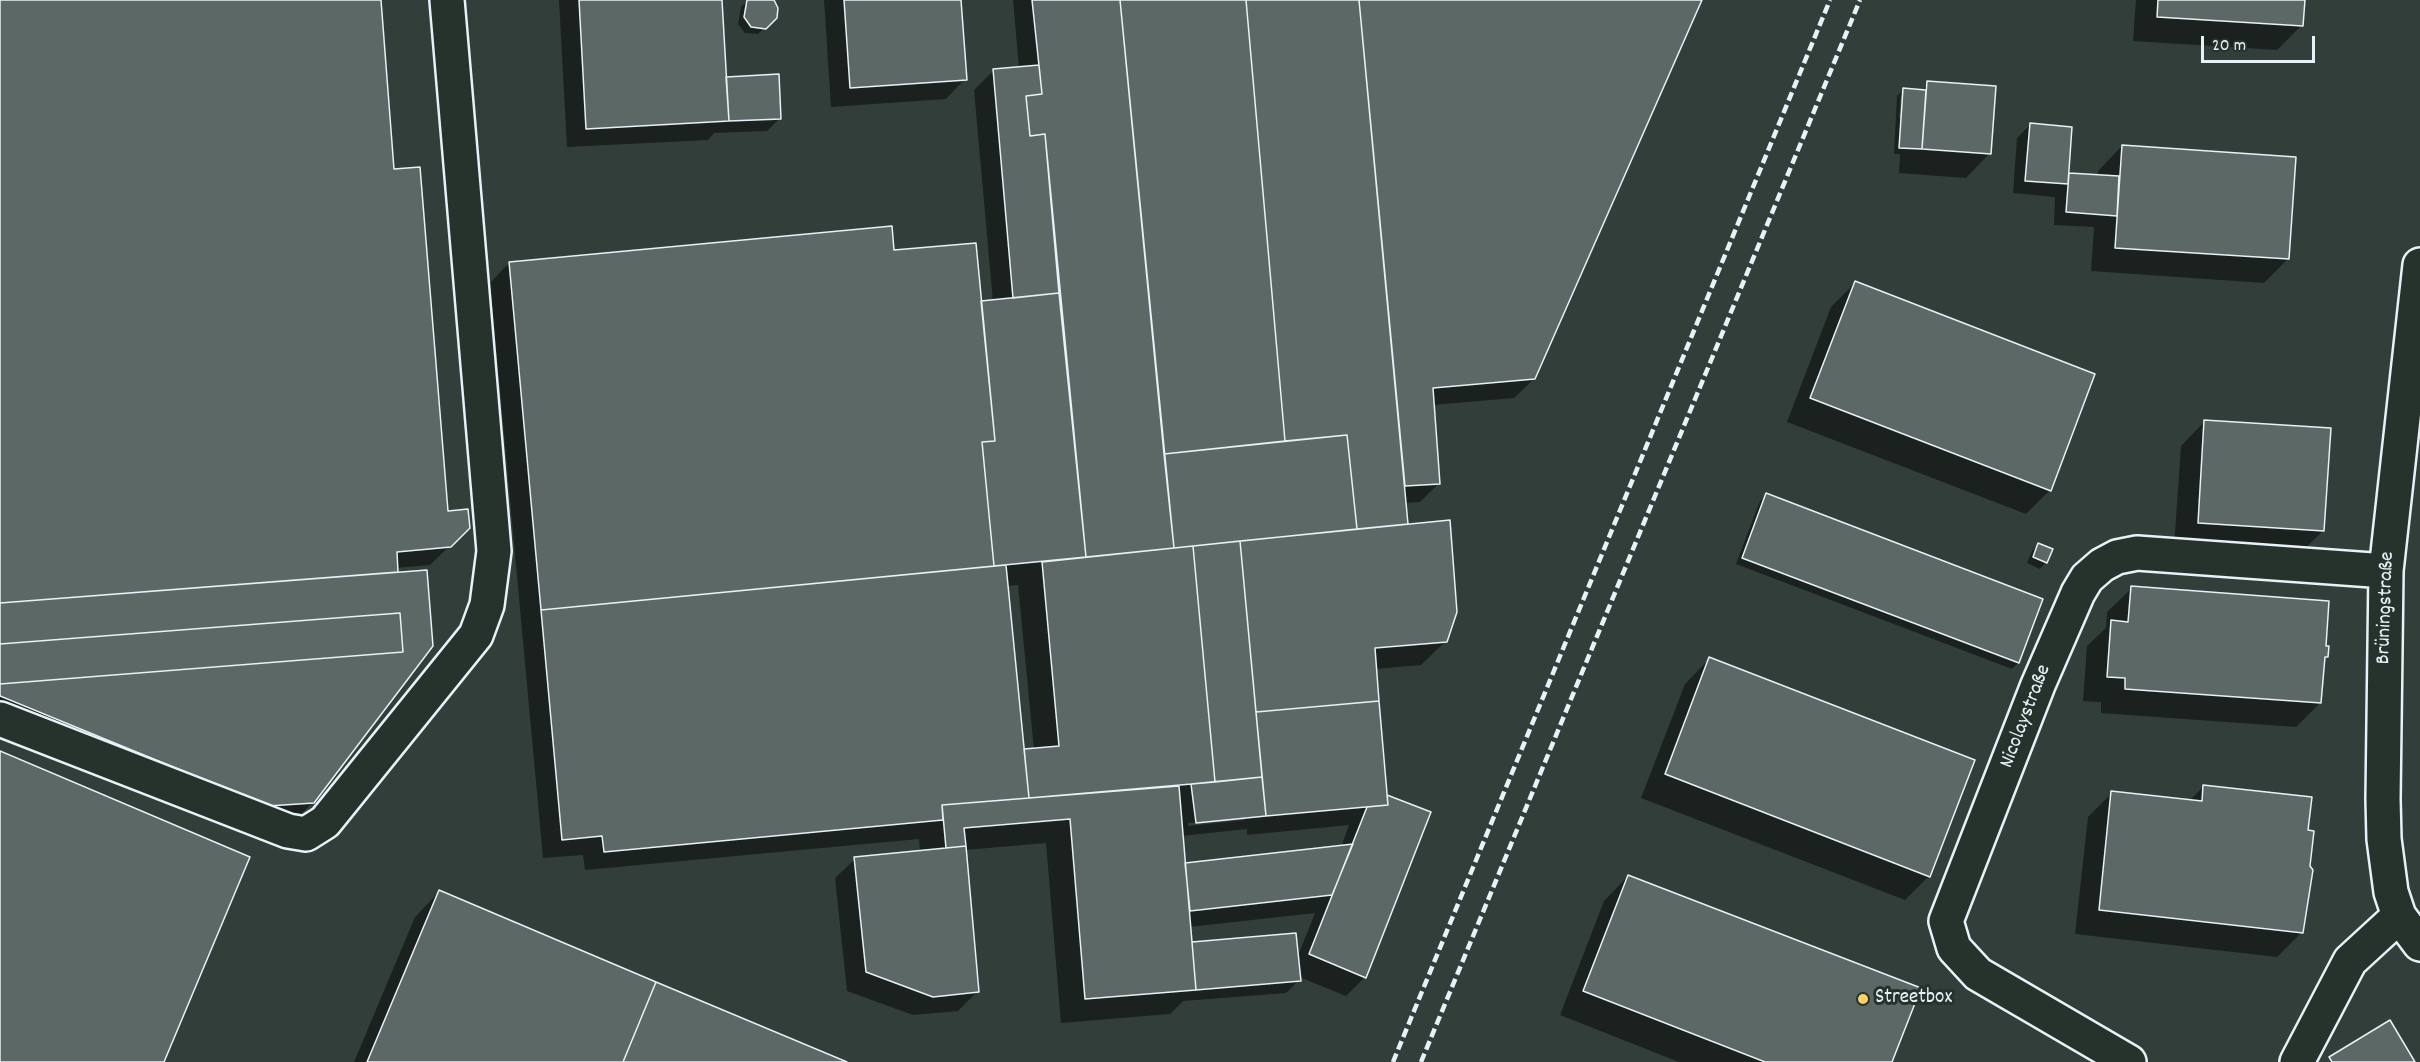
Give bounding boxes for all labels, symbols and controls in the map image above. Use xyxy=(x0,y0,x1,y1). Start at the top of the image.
scale bar xyxy=(2204,24,2318,62)
text: 20 m xyxy=(2212,34,2246,59)
street label: Brüningstraße xyxy=(2372,551,2402,665)
street label: Nicolaystraße xyxy=(1996,662,2058,772)
place label: Streetbox xyxy=(1875,986,1952,1012)
marker: Streetbox xyxy=(1856,992,1870,1006)

